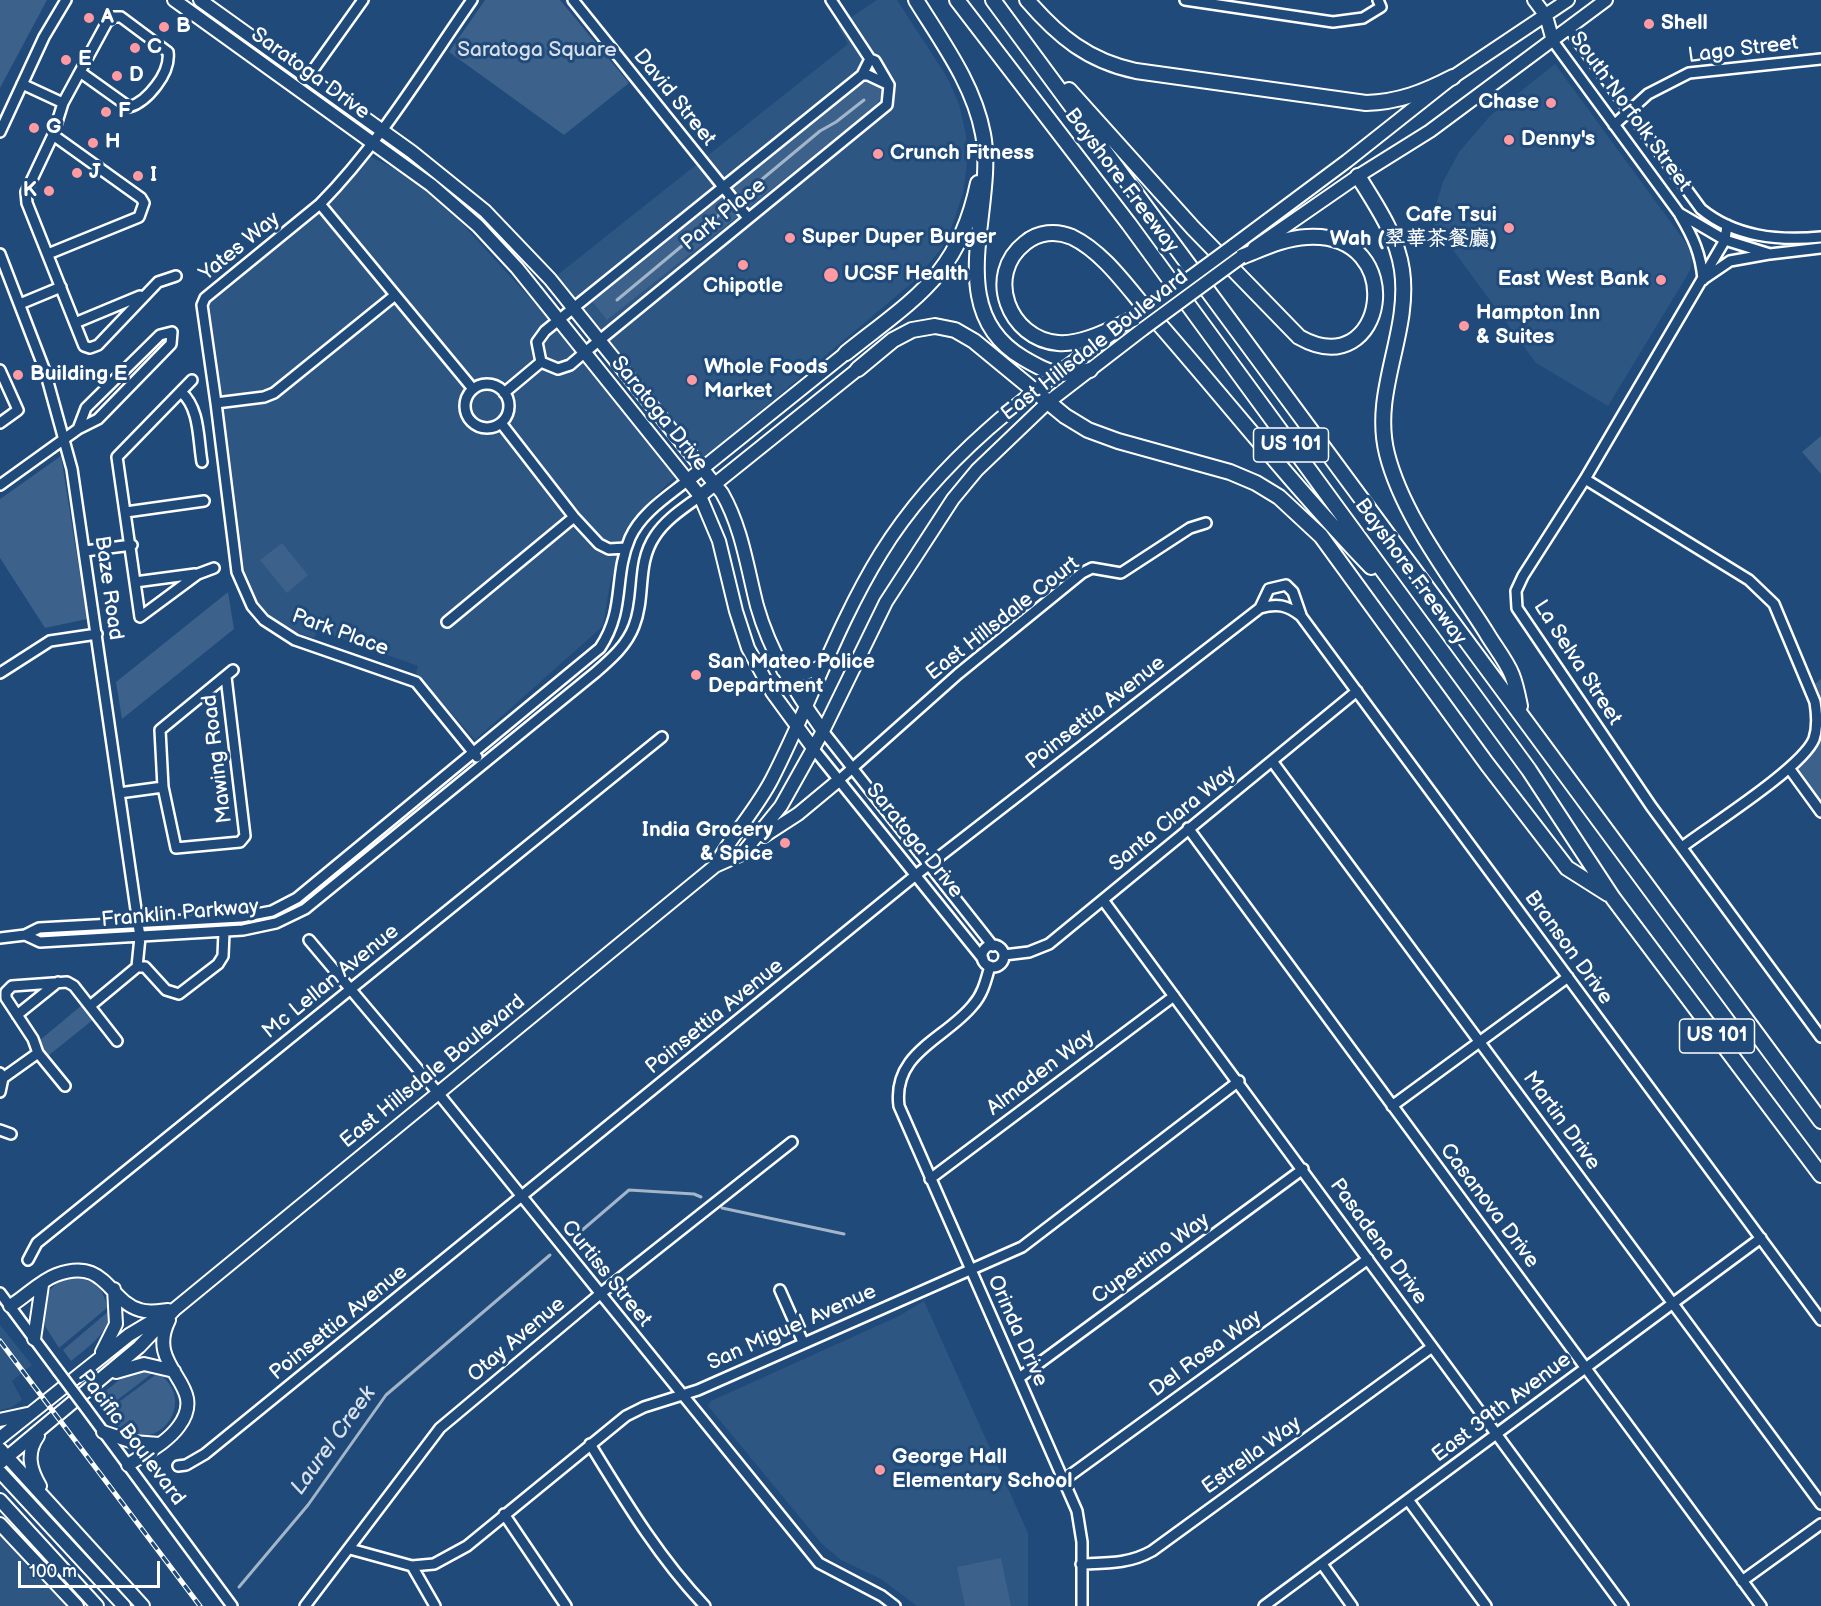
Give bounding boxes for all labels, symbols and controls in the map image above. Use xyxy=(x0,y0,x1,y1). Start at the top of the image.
place label: A xyxy=(101,5,114,31)
marker: A xyxy=(82,11,96,25)
place label: Shell xyxy=(1661,11,1708,37)
place label: B xyxy=(176,14,191,40)
marker: Shell xyxy=(1642,17,1656,31)
marker: B xyxy=(157,20,171,34)
street label: Saratoga Drive xyxy=(246,23,374,125)
street label: South Norfolk Street xyxy=(1564,27,1696,197)
street label: Lago Street xyxy=(1687,31,1799,69)
place label: C xyxy=(147,35,162,61)
park label: Saratoga Square xyxy=(457,38,617,64)
marker: C xyxy=(128,41,142,55)
street label: David Street xyxy=(627,45,721,151)
place label: E xyxy=(78,47,92,73)
marker: E xyxy=(59,53,73,67)
place label: D xyxy=(129,63,144,89)
marker: D xyxy=(110,69,124,83)
place label: Chase xyxy=(1478,90,1539,116)
marker: Chase xyxy=(1544,96,1558,110)
place label: F xyxy=(118,99,131,125)
street label: Bayshore Freeway xyxy=(1058,104,1184,258)
marker: F xyxy=(99,105,113,119)
place label: G xyxy=(46,115,61,141)
marker: G xyxy=(27,121,41,135)
place label: Denny's xyxy=(1521,127,1595,153)
place label: H xyxy=(105,130,121,156)
marker: Denny's xyxy=(1502,133,1516,147)
marker: H xyxy=(86,136,100,150)
place label: Crunch Fitness xyxy=(890,141,1034,167)
marker: Crunch Fitness xyxy=(871,147,885,161)
place label: J xyxy=(89,160,100,186)
place label: I xyxy=(150,163,157,189)
marker: J xyxy=(70,166,84,180)
marker: I xyxy=(131,169,145,183)
street label: Park Place xyxy=(677,173,771,257)
place label: K xyxy=(23,178,37,204)
marker: K xyxy=(42,184,56,198)
place label: Cafe Tsui Wah (翠華茶餐廳) xyxy=(1330,203,1497,253)
street label: Yates Way xyxy=(195,207,285,287)
marker: Cafe Tsui Wah (翠華茶餐廳) xyxy=(1502,221,1516,235)
place label: Super Duper Burger xyxy=(802,225,996,251)
marker: Super Duper Burger xyxy=(783,231,797,245)
marker: Chipotle xyxy=(736,258,750,272)
place label: UCSF Health xyxy=(844,262,968,288)
street label: East Hillsdale Boulevard xyxy=(996,265,1194,427)
marker: UCSF Health xyxy=(822,266,840,284)
place label: East West Bank xyxy=(1498,267,1649,293)
marker: East West Bank xyxy=(1654,273,1668,287)
place label: Chipotle xyxy=(703,274,783,300)
place label: Hampton Inn & Suites xyxy=(1476,301,1600,351)
marker: Hampton Inn & Suites xyxy=(1457,319,1471,333)
street label: Saratoga Drive xyxy=(605,351,713,477)
place label: Whole Foods Market xyxy=(704,355,828,405)
place label: Building E xyxy=(30,362,127,388)
marker: Building E xyxy=(11,368,25,382)
marker: Whole Foods Market xyxy=(685,373,699,387)
road number: US 101 xyxy=(1254,428,1328,462)
street label: Bayshore Freeway xyxy=(1348,494,1472,650)
street label: Baze Road xyxy=(88,534,128,642)
street label: East Hillsdale Court xyxy=(921,551,1085,687)
street label: La Selva Street xyxy=(1527,596,1627,730)
street label: Park Place xyxy=(288,604,392,662)
place label: San Mateo Police Department xyxy=(708,650,875,700)
street label: Poinsettia Avenue xyxy=(1021,651,1171,775)
marker: San Mateo Police Department xyxy=(689,668,703,682)
street label: Mawing Road xyxy=(198,693,238,825)
street label: Santa Clara Way xyxy=(1105,760,1241,878)
street label: Saratoga Drive xyxy=(860,778,968,904)
place label: India Grocery & Spice xyxy=(642,818,773,868)
marker: India Grocery & Spice xyxy=(778,836,792,850)
street label: Branson Drive xyxy=(1518,886,1618,1010)
street label: Franklin Parkway xyxy=(100,895,260,933)
street label: Mc Lellan Avenue xyxy=(258,919,404,1045)
street label: Poinsettia Avenue xyxy=(641,954,789,1080)
street label: East Hillsdale Boulevard xyxy=(336,990,530,1154)
road number: US 101 xyxy=(1680,1019,1754,1053)
street label: Almaden Way xyxy=(982,1024,1100,1122)
street label: Martin Drive xyxy=(1517,1067,1605,1175)
street label: Casanova Drive xyxy=(1434,1139,1544,1273)
street label: Pasadena Drive xyxy=(1324,1174,1432,1310)
street label: Cupertino Way xyxy=(1087,1208,1215,1310)
street label: Curtiss Street xyxy=(555,1216,657,1332)
street label: Poinsettia Avenue xyxy=(265,1260,413,1386)
street label: Orinda Drive xyxy=(981,1271,1053,1391)
street label: San Miguel Avenue xyxy=(704,1279,880,1377)
street label: Otay Avenue xyxy=(463,1292,571,1388)
street label: Del Rosa Way xyxy=(1145,1305,1267,1403)
street label: East 39th Avenue xyxy=(1428,1348,1576,1468)
street label: Pacific Boulevard xyxy=(72,1365,190,1511)
water label: Laurel Creek xyxy=(286,1382,382,1500)
street label: Estrella Way xyxy=(1198,1412,1306,1500)
place label: George Hall Elementary School xyxy=(892,1445,1072,1495)
marker: George Hall Elementary School xyxy=(873,1463,887,1477)
scale bar xyxy=(21,1549,164,1587)
text: 100 m xyxy=(29,1561,77,1582)

